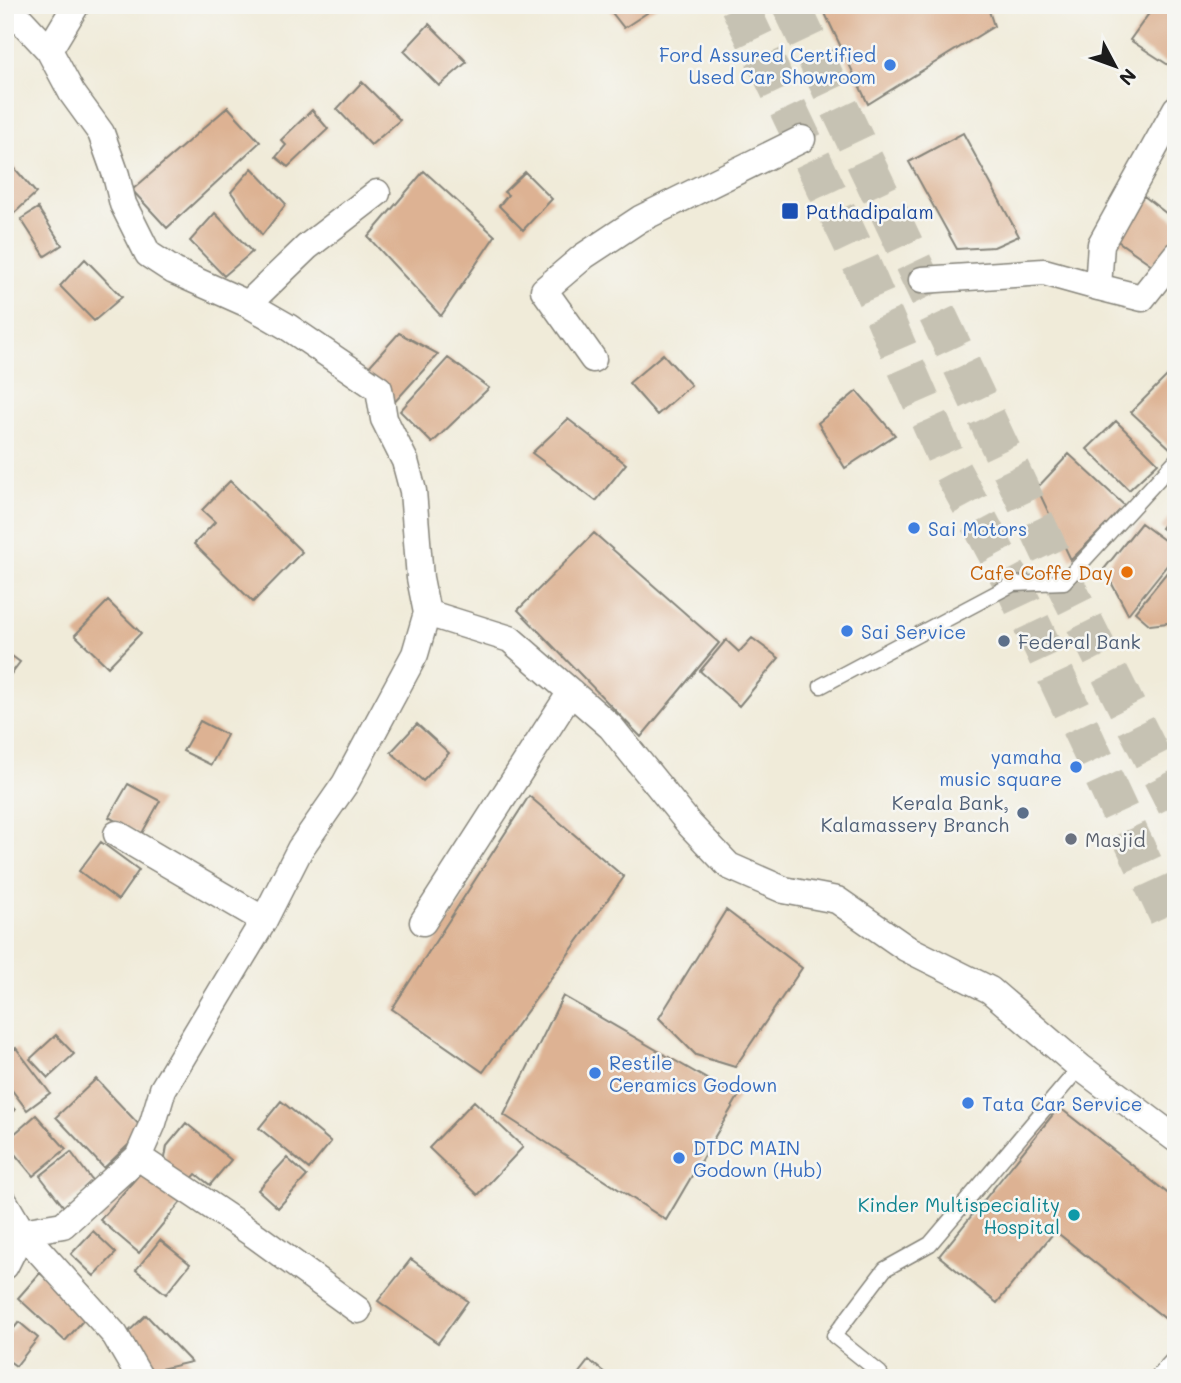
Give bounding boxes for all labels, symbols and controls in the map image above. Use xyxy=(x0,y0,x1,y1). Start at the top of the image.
north arrow xyxy=(1080,32,1150,102)
place label: Ford Assured Certified Used Car Showroom xyxy=(659,42,876,89)
marker: Ford Assured Certified Used Car Showroom xyxy=(882,57,898,73)
text: N xyxy=(1114,64,1142,91)
place label: Pathadipalam xyxy=(806,199,934,224)
marker: Pathadipalam xyxy=(780,201,800,221)
place label: Sai Motors xyxy=(928,516,1027,541)
marker: Sai Motors xyxy=(906,520,922,536)
place label: Cafe Coffe Day xyxy=(970,560,1113,585)
marker: Cafe Coffe Day xyxy=(1119,564,1135,580)
place label: Sai Service xyxy=(861,619,966,644)
marker: Sai Service xyxy=(839,623,855,639)
place label: Federal Bank xyxy=(1018,629,1141,654)
marker: Federal Bank xyxy=(996,633,1012,649)
place label: yamaha music square xyxy=(939,744,1062,791)
marker: yamaha music square xyxy=(1068,759,1084,775)
place label: Kerala Bank, Kalamassery Branch xyxy=(821,790,1009,837)
marker: Kerala Bank, Kalamassery Branch xyxy=(1015,805,1031,821)
place label: Masjid xyxy=(1085,827,1145,852)
marker: Masjid xyxy=(1063,831,1079,847)
place label: Restile Ceramics Godown xyxy=(609,1050,777,1097)
marker: Restile Ceramics Godown xyxy=(587,1065,603,1081)
place label: Tata Car Service xyxy=(982,1091,1143,1116)
marker: Tata Car Service xyxy=(960,1095,976,1111)
place label: DTDC MAIN Godown (Hub) xyxy=(693,1135,822,1182)
marker: DTDC MAIN Godown (Hub) xyxy=(671,1150,687,1166)
place label: Kinder Multispeciality Hospital xyxy=(858,1192,1060,1239)
marker: Kinder Multispeciality Hospital xyxy=(1066,1207,1082,1223)

